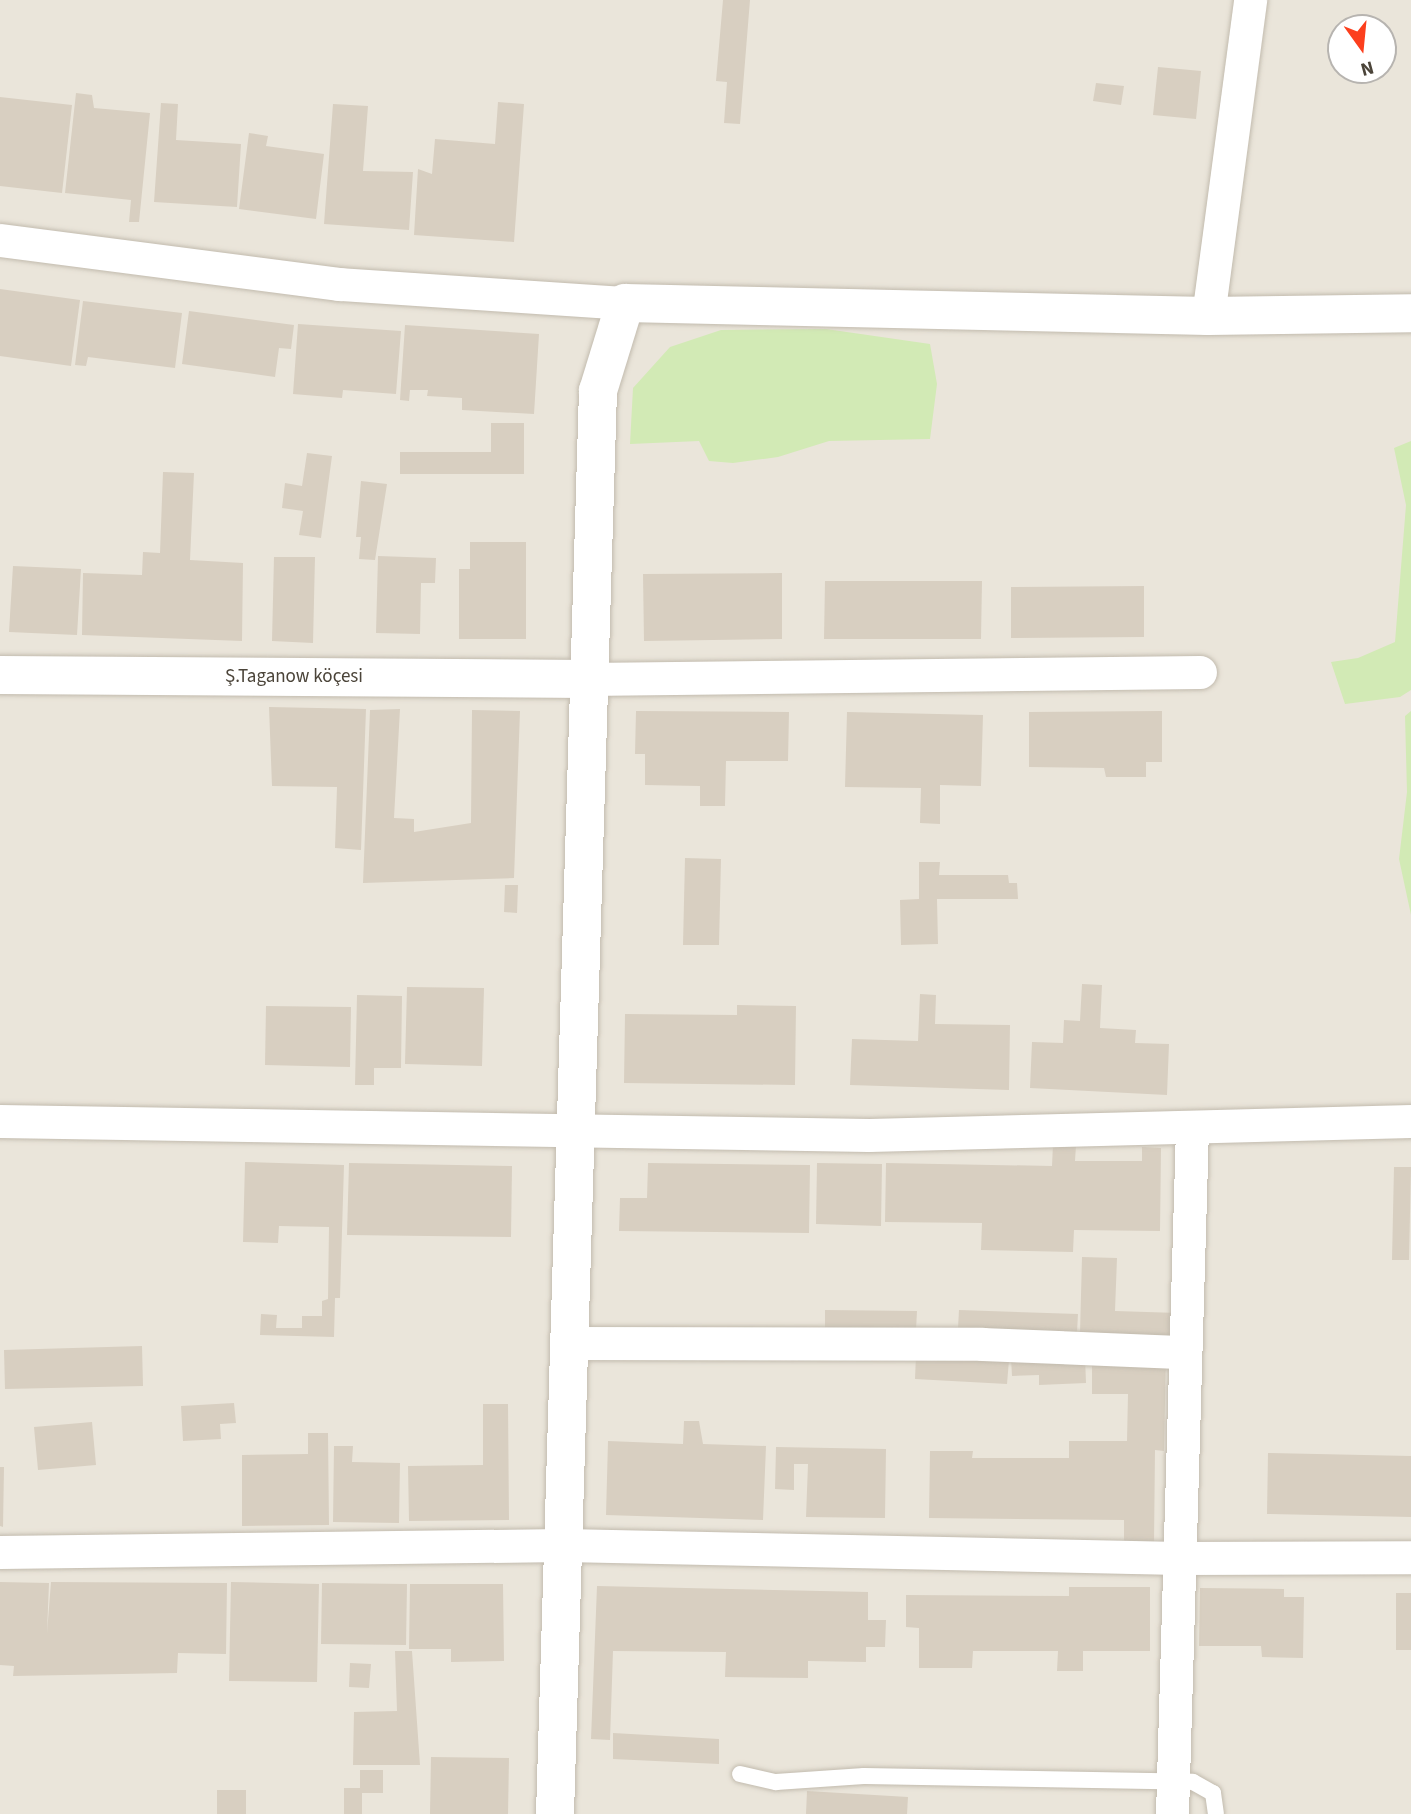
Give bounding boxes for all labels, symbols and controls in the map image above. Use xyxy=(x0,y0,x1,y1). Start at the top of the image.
north arrow xyxy=(1327,14,1397,84)
text: N xyxy=(1357,53,1377,83)
street label: Ş.Taganow köçesi xyxy=(225,666,363,688)

